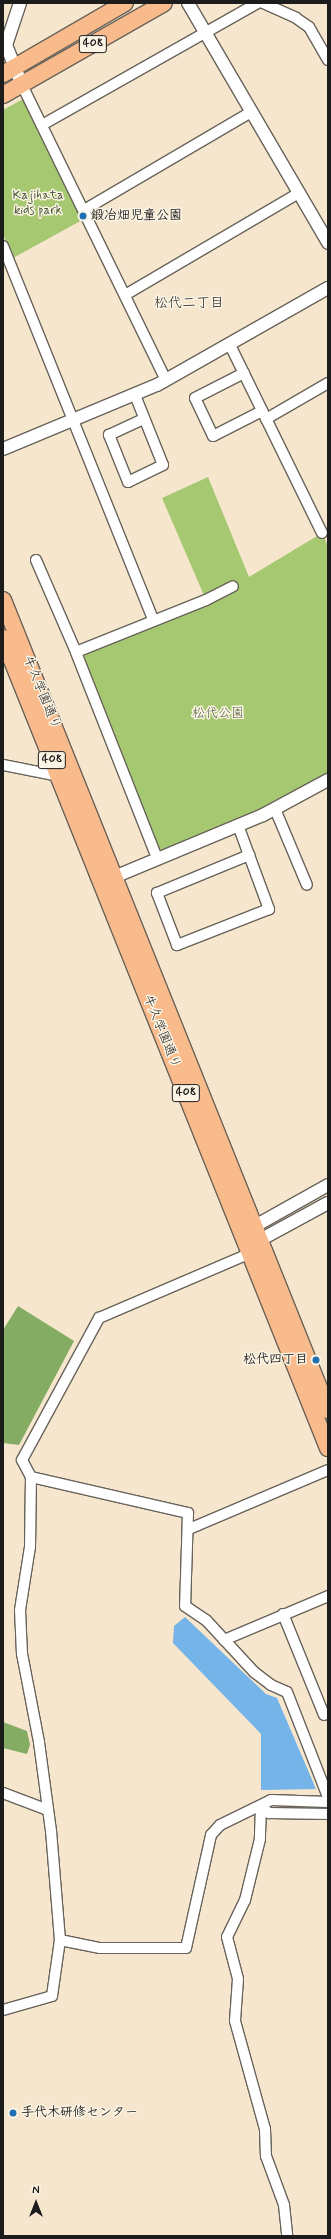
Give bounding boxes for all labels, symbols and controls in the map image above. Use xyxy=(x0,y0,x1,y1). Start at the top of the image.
road number: 408 xyxy=(78,34,108,54)
park label: Kajihata kids park xyxy=(12,189,64,220)
place label: 鍛冶畑児童公園 xyxy=(91,208,182,224)
marker: 鍛冶畑児童公園 xyxy=(78,211,88,221)
district label: 松代二丁目 xyxy=(154,295,224,311)
street label: 牛久学園通り xyxy=(19,654,63,732)
park label: 松代公園 xyxy=(192,706,244,722)
road number: 408 xyxy=(37,750,67,770)
street label: 牛久学園通り xyxy=(139,993,183,1071)
road number: 408 xyxy=(171,1083,201,1103)
place label: 松代四丁目 xyxy=(243,1352,308,1368)
marker: 松代四丁目 xyxy=(311,1355,321,1365)
place label: 手代木研修センター xyxy=(21,2105,138,2121)
marker: 手代木研修センター xyxy=(8,2108,18,2118)
north arrow xyxy=(16,2183,56,2223)
text: N xyxy=(32,2184,40,2198)

